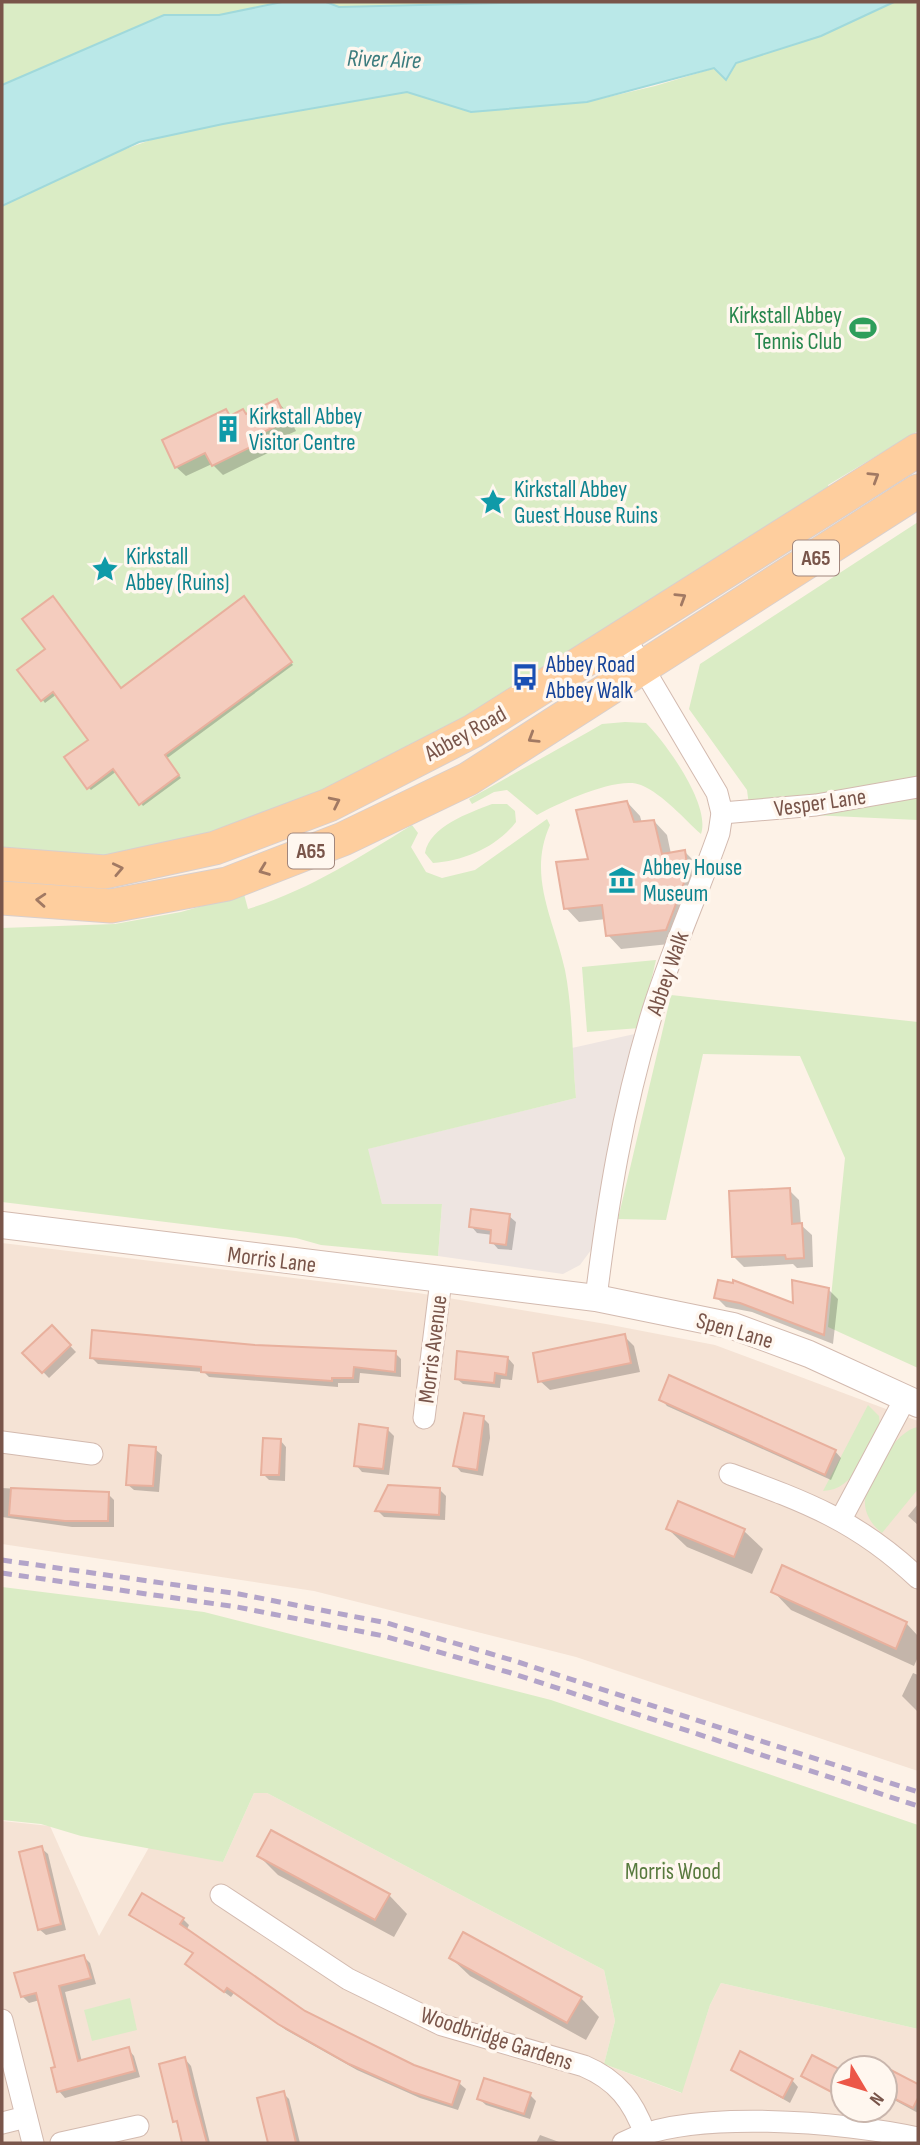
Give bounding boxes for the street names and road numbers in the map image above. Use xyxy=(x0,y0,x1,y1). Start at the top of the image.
road number: A65 xyxy=(793,540,839,576)
street label: Abbey Road xyxy=(419,700,511,768)
street label: Vesper Lane xyxy=(772,783,868,823)
road number: A65 xyxy=(288,834,334,868)
street label: Abbey Walk xyxy=(640,927,695,1020)
street label: Morris Lane xyxy=(226,1241,318,1279)
street label: Morris Avenue xyxy=(412,1293,454,1405)
street label: Spen Lane xyxy=(693,1307,776,1355)
street label: Woodbridge Gardens xyxy=(417,2001,576,2077)

